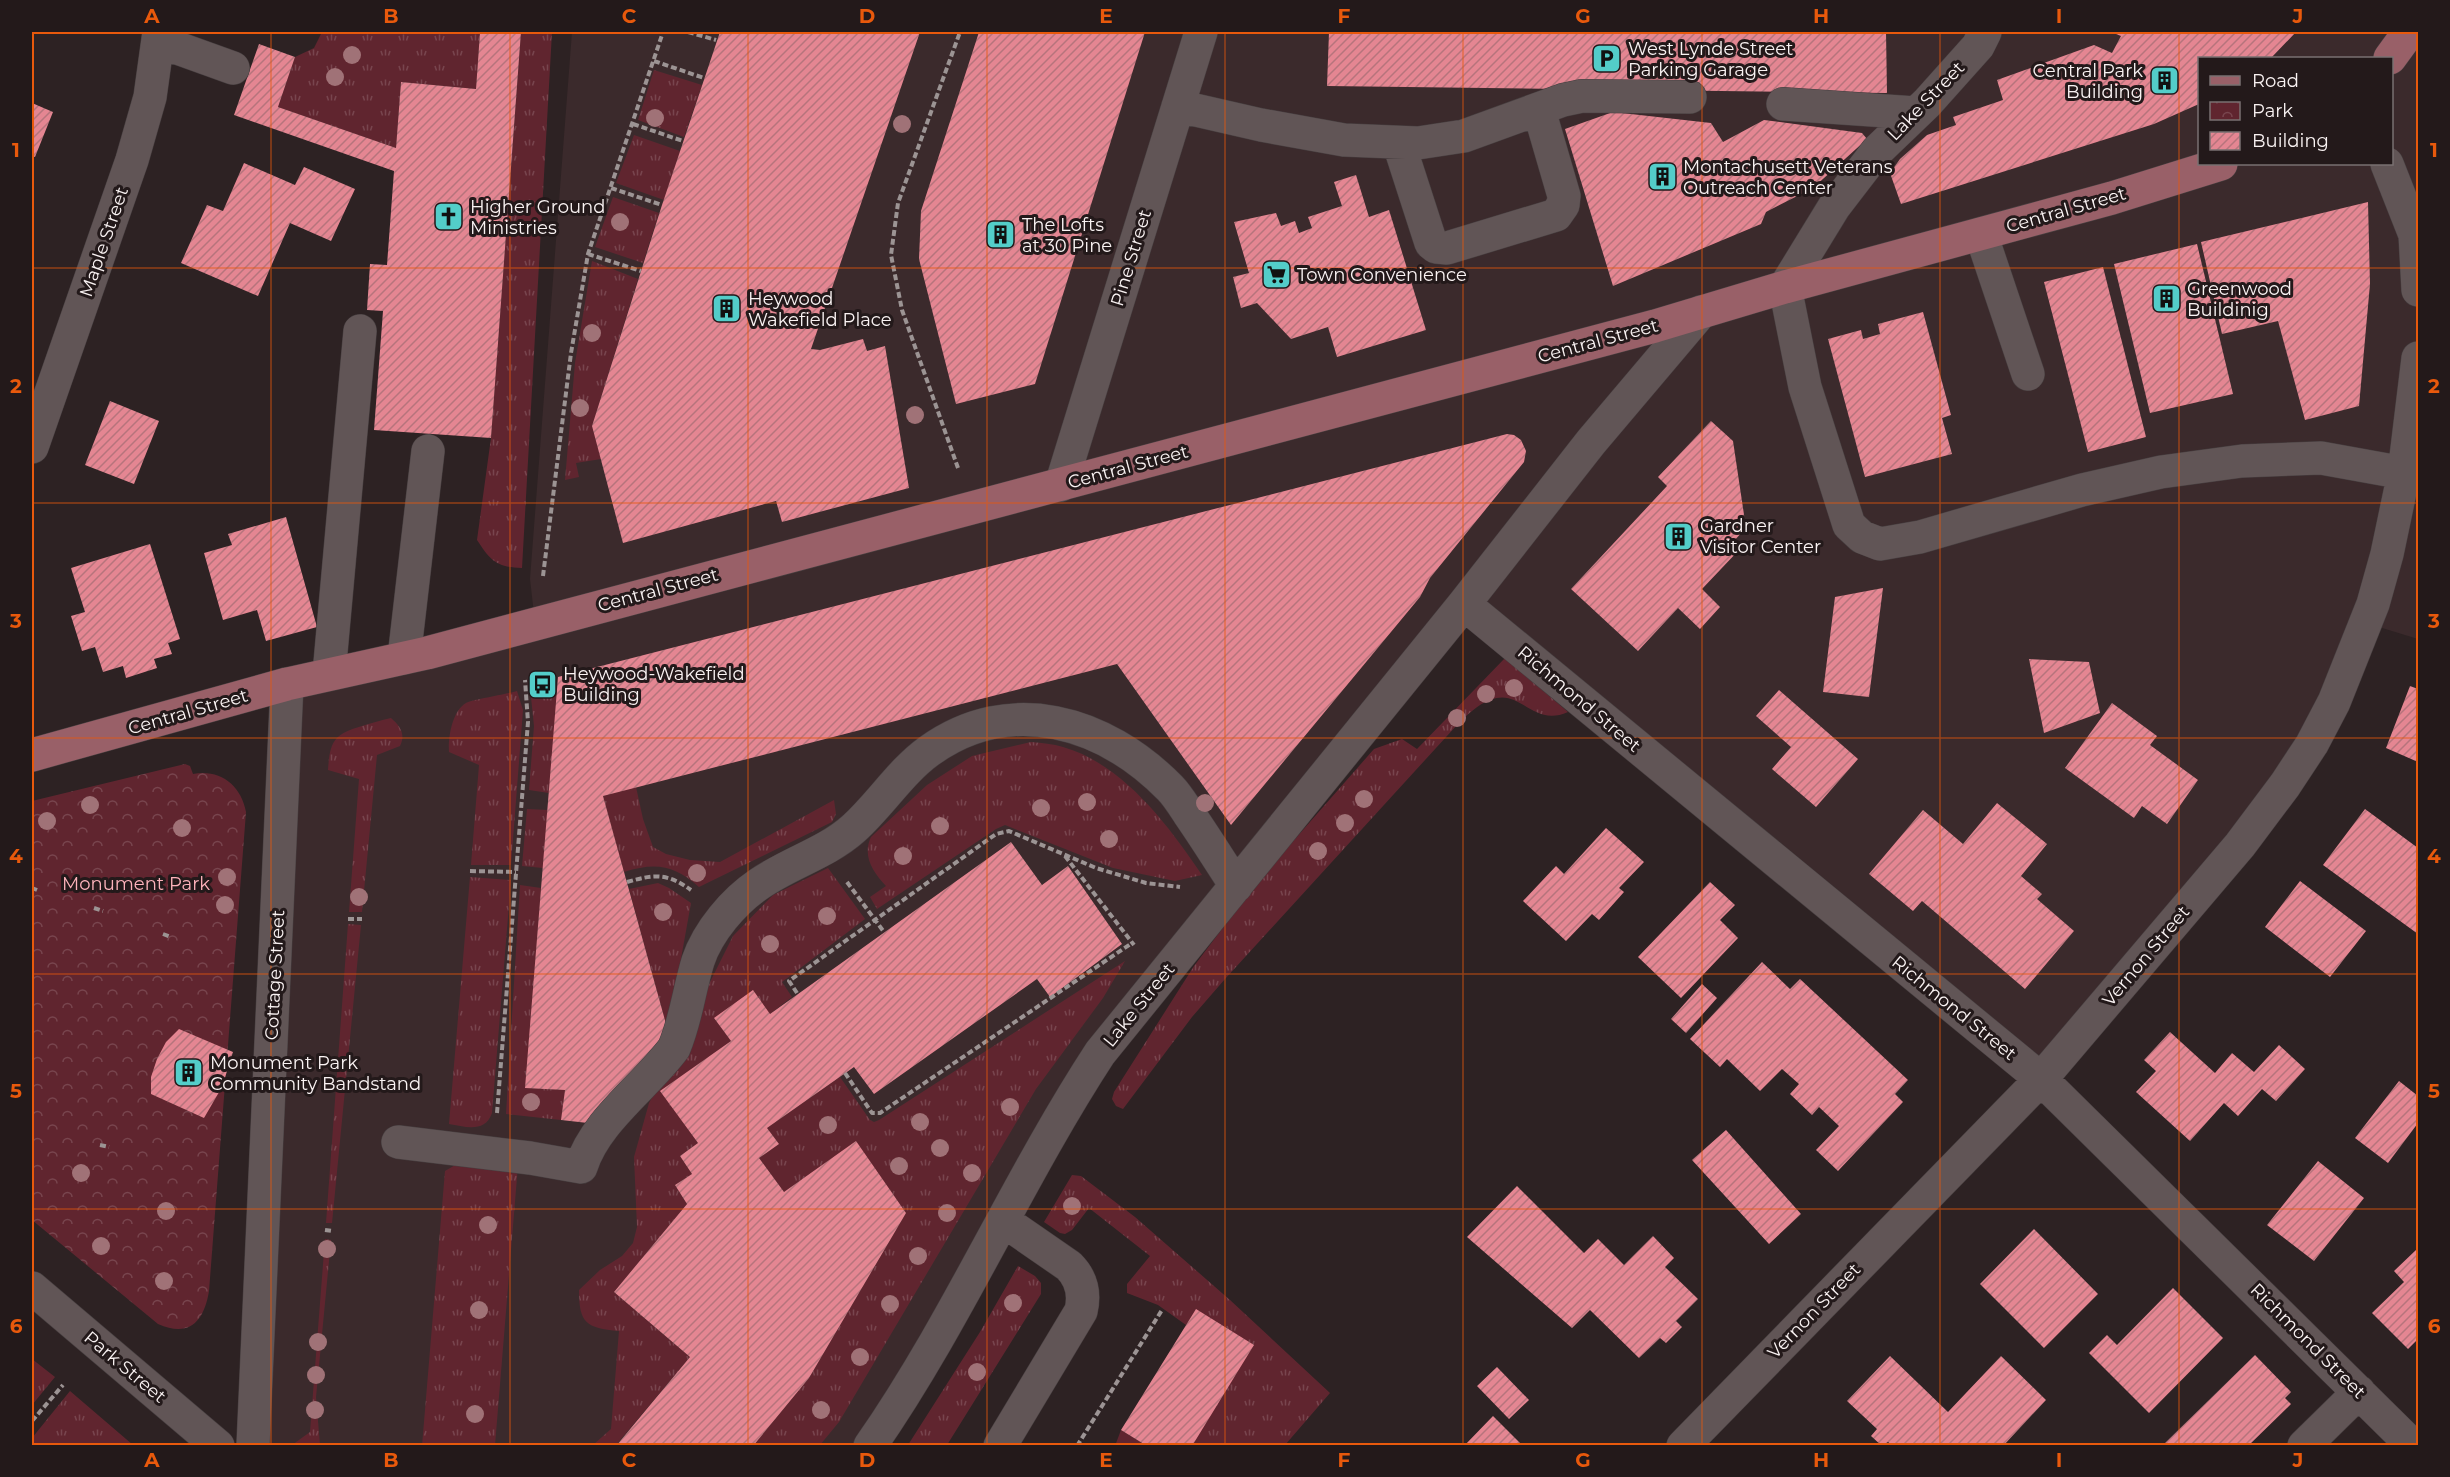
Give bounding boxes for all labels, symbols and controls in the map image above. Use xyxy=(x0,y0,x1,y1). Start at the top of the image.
text: A xyxy=(143,4,160,28)
text: B xyxy=(383,4,399,28)
text: C xyxy=(622,4,637,28)
text: D xyxy=(859,4,875,28)
text: E xyxy=(1099,4,1113,28)
text: F xyxy=(1338,4,1351,28)
text: G xyxy=(1575,4,1591,28)
text: H xyxy=(1813,4,1829,28)
text: I xyxy=(2056,4,2062,28)
text: J xyxy=(2292,4,2303,28)
place label: West Lynde Street Parking Garage xyxy=(1628,38,1793,81)
parking icon: West Lynde Street Parking Garage xyxy=(1591,43,1623,75)
street label: Lake Street xyxy=(1883,57,1969,145)
legend xyxy=(2198,57,2393,165)
place label: Central Park Building xyxy=(2033,60,2143,103)
building icon: Central Park Building xyxy=(2148,65,2180,97)
text: Road xyxy=(2252,70,2299,92)
text: Park xyxy=(2252,100,2293,122)
text: Building xyxy=(2252,130,2329,152)
text: 1 xyxy=(12,138,20,162)
text: 1 xyxy=(2430,138,2438,162)
place label: Montachusett Veterans Outreach Center xyxy=(1683,156,1893,199)
building icon: Montachusett Veterans Outreach Center xyxy=(1646,161,1678,193)
street label: Central Street xyxy=(2003,182,2129,238)
street label: Maple Street xyxy=(75,184,133,300)
place label: Higher Ground Ministries xyxy=(470,196,605,239)
church icon: Higher Ground Ministries xyxy=(433,201,465,233)
street label: Pine Street xyxy=(1106,207,1156,309)
place label: The Lofts at 30 Pine xyxy=(1022,214,1112,257)
building icon: The Lofts at 30 Pine xyxy=(985,219,1017,251)
supermarket icon: Town Convenience xyxy=(1260,259,1292,291)
place label: Town Convenience xyxy=(1297,264,1467,286)
place label: Greenwood Buildinig xyxy=(2187,278,2292,321)
building icon: Greenwood Buildinig xyxy=(2150,283,2182,315)
place label: Heywood Wakefield Place xyxy=(748,288,892,331)
building icon: Heywood Wakefield Place xyxy=(711,293,743,325)
street label: Central Street xyxy=(1535,314,1661,368)
text: 2 xyxy=(10,374,22,398)
text: 2 xyxy=(2428,374,2440,398)
street label: Central Street xyxy=(1065,440,1191,494)
place label: Gardner Visitor Center xyxy=(1700,515,1821,558)
building icon: Gardner Visitor Center xyxy=(1663,520,1695,552)
street label: Central Street xyxy=(595,563,721,617)
text: 3 xyxy=(9,609,22,633)
text: 3 xyxy=(2427,609,2440,633)
street label: Richmond Street xyxy=(1513,641,1645,757)
place label: Heywood-Wakefield Building xyxy=(563,663,745,706)
bus stop icon: Heywood-Wakefield Building xyxy=(526,668,558,700)
street label: Central Street xyxy=(125,684,251,740)
text: 4 xyxy=(9,844,23,868)
text: 4 xyxy=(2427,844,2441,868)
park label: Monument Park xyxy=(62,873,210,895)
street label: Vernon Street xyxy=(2098,901,2194,1011)
street label: Cottage Street xyxy=(261,909,289,1041)
street label: Richmond Street xyxy=(1887,951,2021,1065)
street label: Lake Street xyxy=(1098,959,1180,1051)
place label: Monument Park Community Bandstand xyxy=(210,1052,421,1095)
building icon: Monument Park Community Bandstand xyxy=(173,1057,205,1089)
text: 5 xyxy=(10,1079,22,1103)
text: 5 xyxy=(2428,1079,2440,1103)
street label: Vernon Street xyxy=(1763,1259,1865,1363)
street label: Richmond Street xyxy=(2246,1279,2370,1403)
text: 6 xyxy=(10,1314,23,1338)
text: 6 xyxy=(2428,1314,2441,1338)
street label: Park Street xyxy=(80,1326,170,1408)
text: A xyxy=(143,1448,160,1472)
text: B xyxy=(383,1448,399,1472)
text: C xyxy=(622,1448,637,1472)
text: D xyxy=(859,1448,875,1472)
text: E xyxy=(1099,1448,1113,1472)
text: F xyxy=(1338,1448,1351,1472)
text: G xyxy=(1575,1448,1591,1472)
text: H xyxy=(1813,1448,1829,1472)
text: I xyxy=(2056,1448,2062,1472)
text: J xyxy=(2292,1448,2303,1472)

